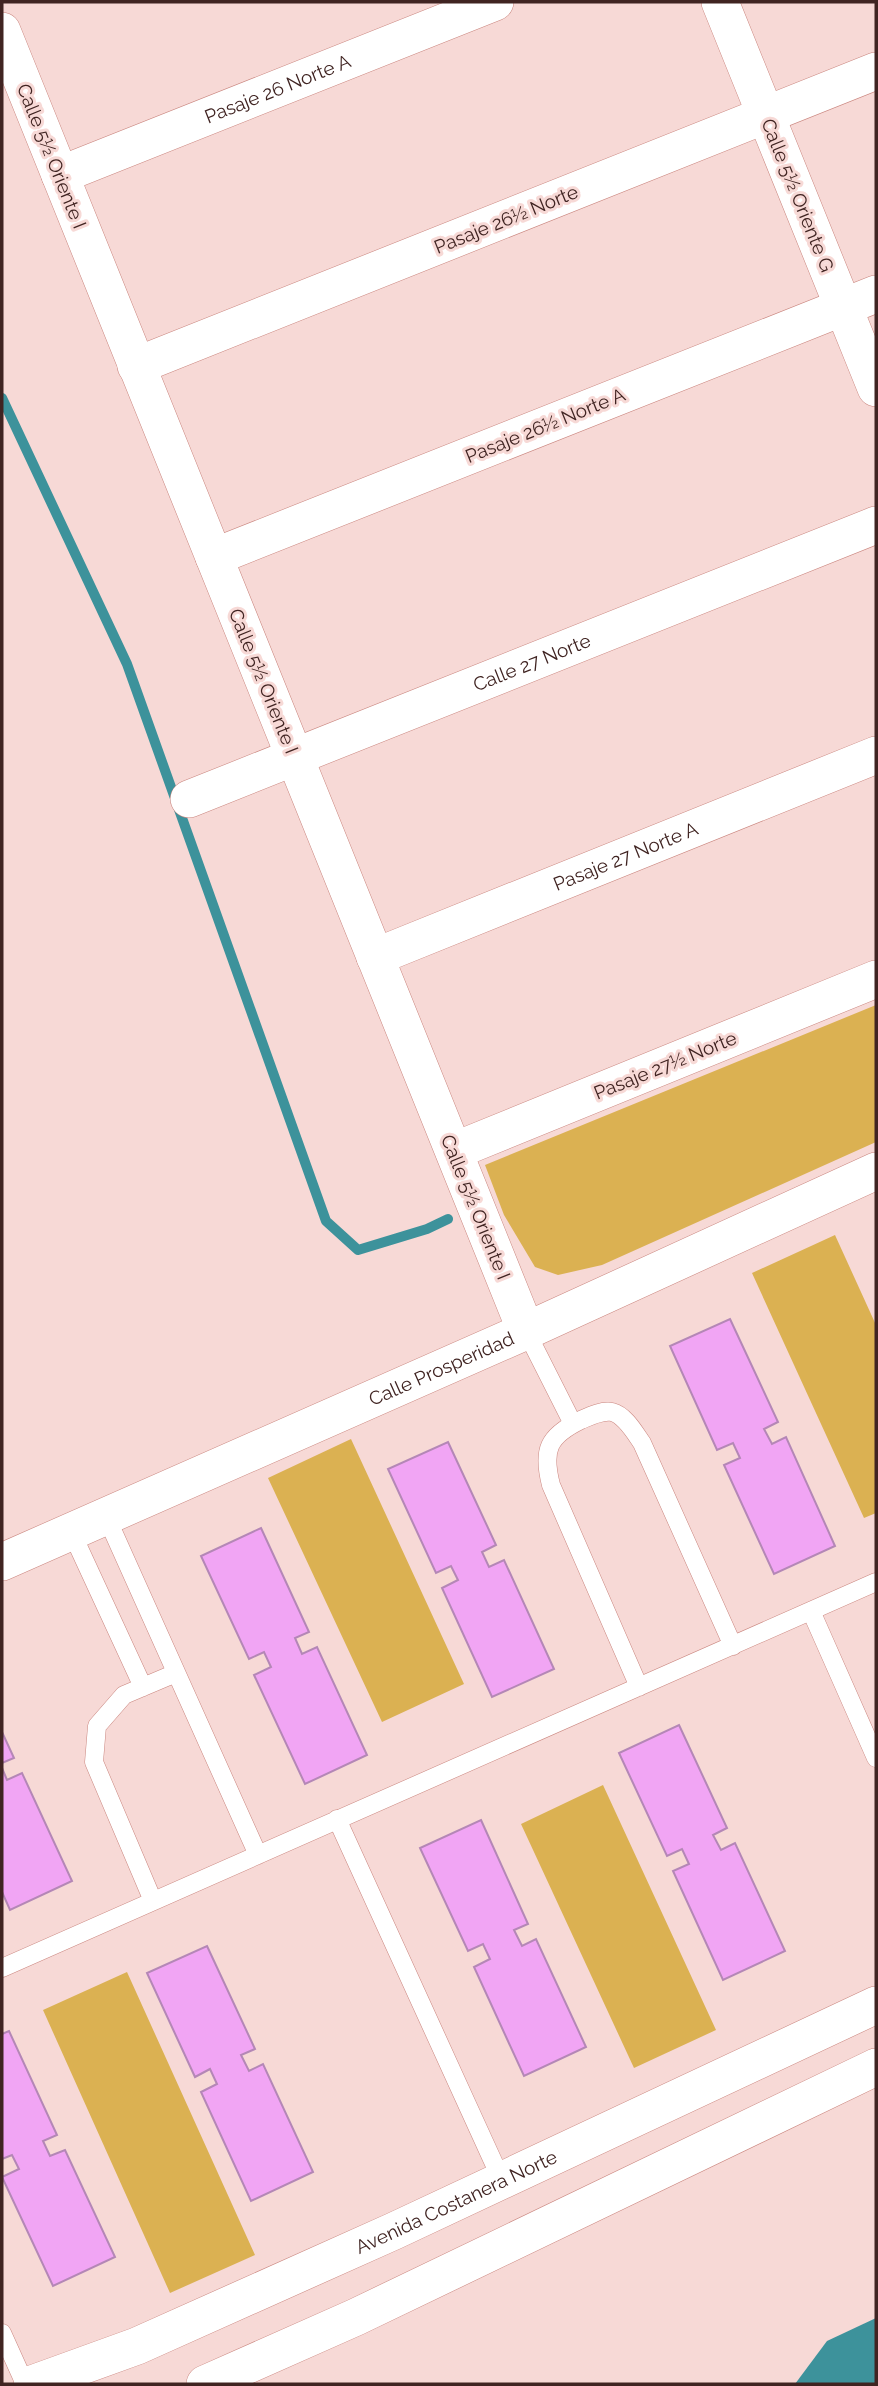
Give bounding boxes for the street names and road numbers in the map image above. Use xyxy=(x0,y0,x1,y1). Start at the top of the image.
street label: Pasaje 26 Norte A xyxy=(201,50,354,127)
street label: Calle 5½ Oriente I xyxy=(13,80,91,232)
street label: Calle 5½ Oriente G xyxy=(757,115,839,275)
street label: Pasaje 26½ Norte xyxy=(431,180,581,258)
street label: Pasaje 26½ Norte A xyxy=(462,383,628,467)
street label: Calle 5½ Oriente I xyxy=(225,605,303,757)
street label: Calle 27 Norte xyxy=(470,629,594,696)
street label: Pasaje 27 Norte A xyxy=(550,817,701,895)
street label: Pasaje 27½ Norte xyxy=(590,1026,740,1104)
street label: Calle 5½ Oriente I xyxy=(437,1131,515,1283)
street label: Calle Prosperidad xyxy=(365,1327,517,1410)
street label: Avenida Costanera Norte xyxy=(352,2145,560,2258)

